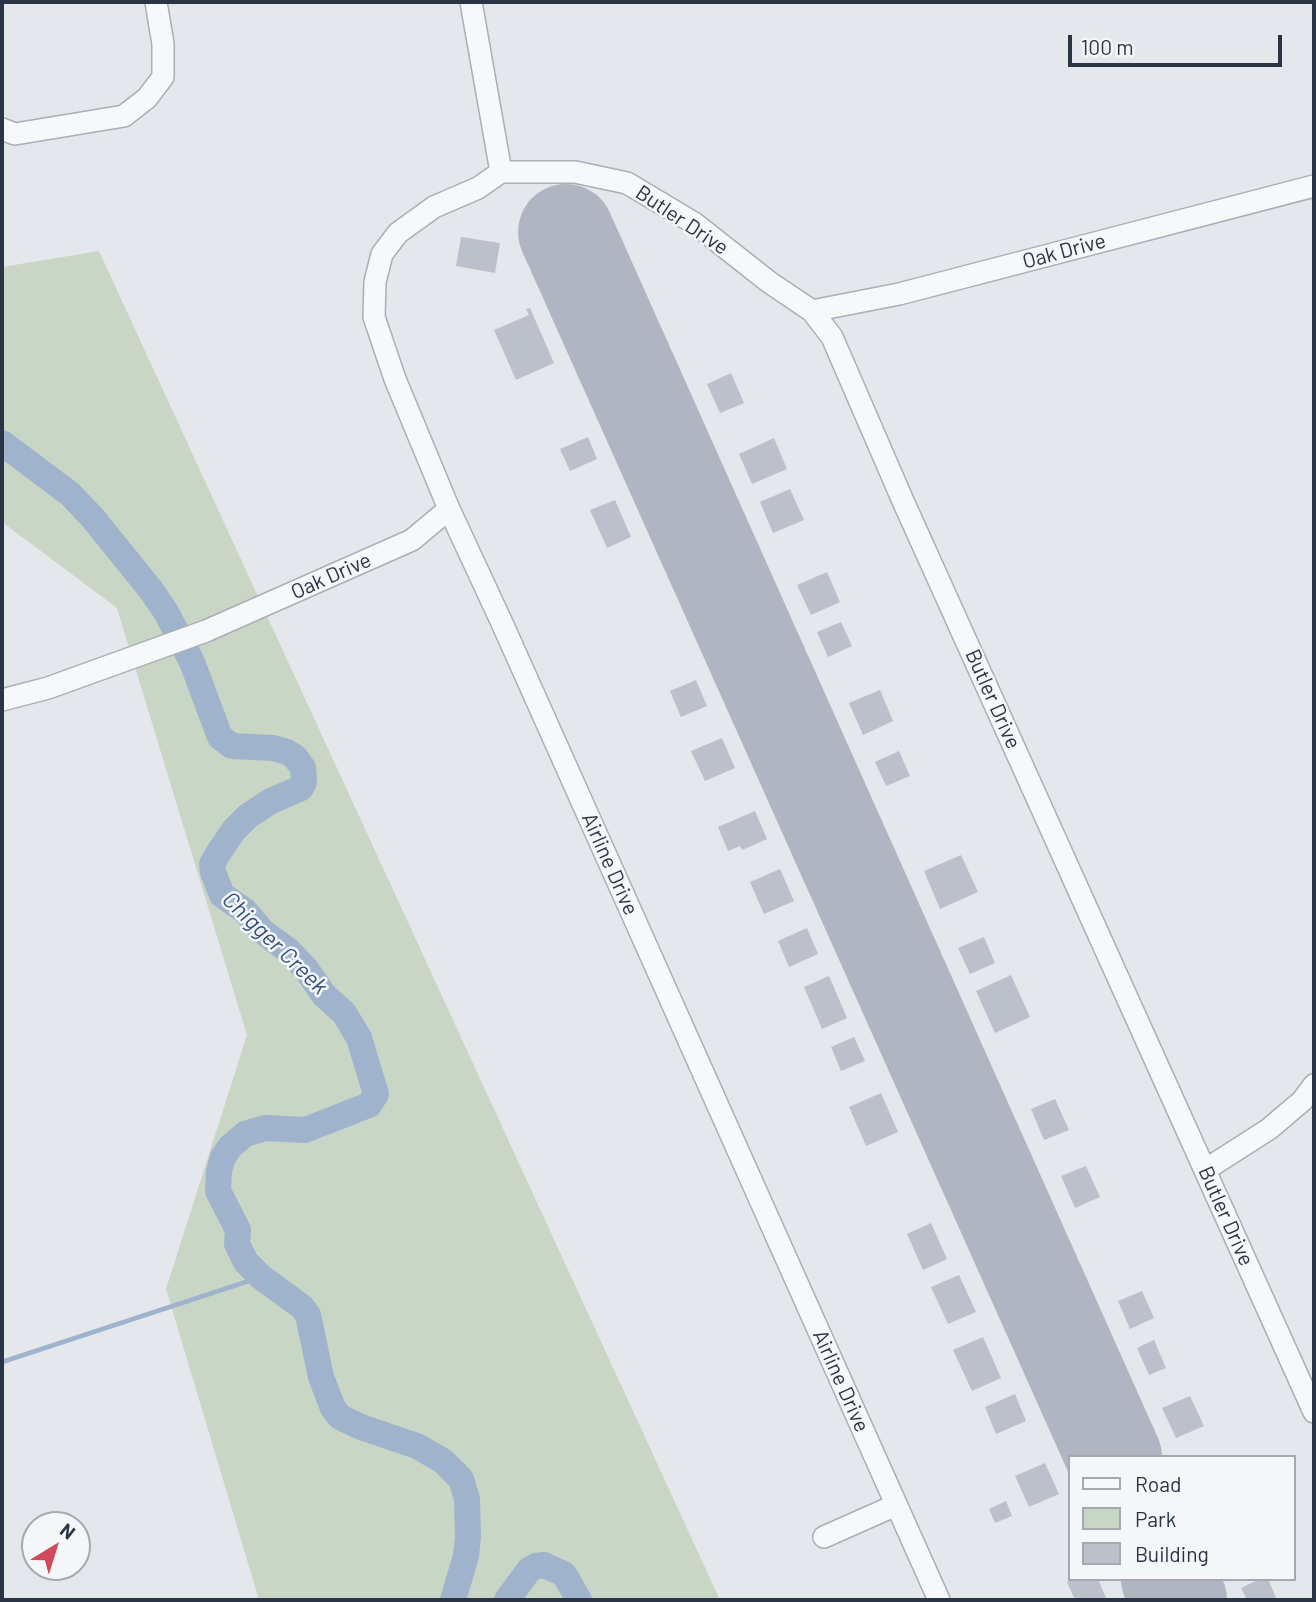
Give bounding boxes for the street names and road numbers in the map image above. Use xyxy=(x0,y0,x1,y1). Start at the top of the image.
street label: Butler Drive xyxy=(631,180,733,260)
street label: Oak Drive xyxy=(1020,228,1108,274)
street label: Oak Drive xyxy=(287,547,375,605)
street label: Butler Drive xyxy=(960,645,1026,753)
street label: Airline Drive xyxy=(576,809,644,919)
street label: Butler Drive xyxy=(1193,1162,1259,1270)
street label: Airline Drive xyxy=(807,1326,875,1436)

